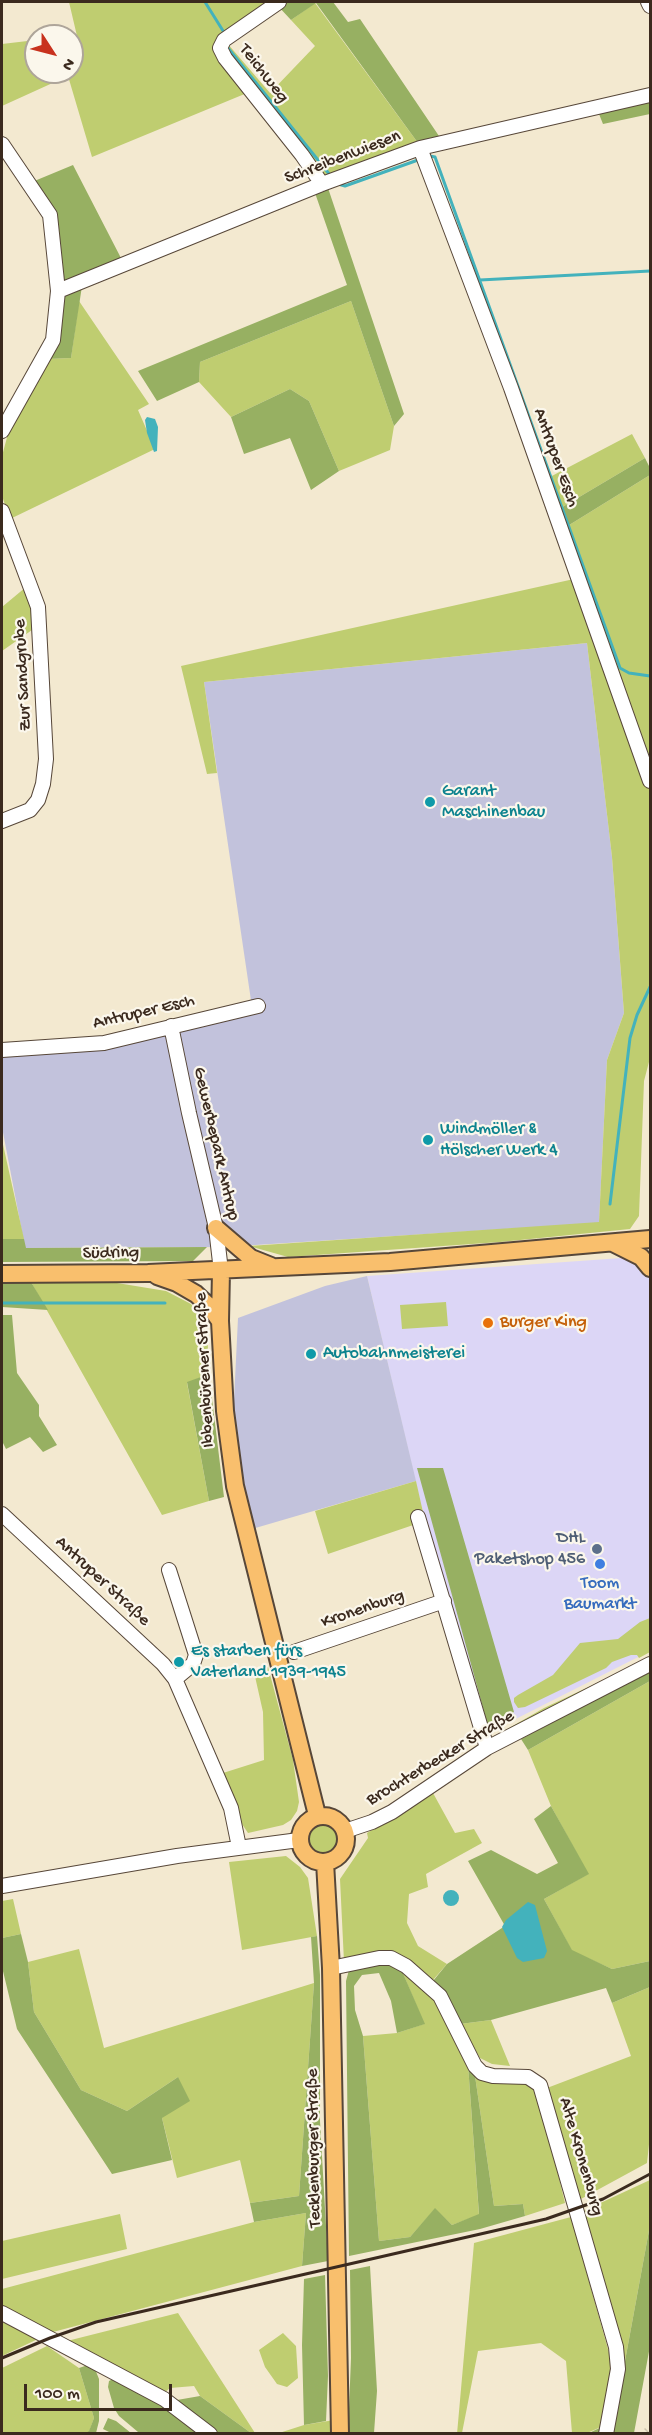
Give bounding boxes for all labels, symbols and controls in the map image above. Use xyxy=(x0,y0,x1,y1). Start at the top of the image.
north arrow xyxy=(24,24,84,84)
street label: Teichweg xyxy=(233,40,293,108)
text: N xyxy=(57,54,78,74)
street label: Schreibenwiesen xyxy=(282,126,404,190)
street label: Antruper Esch xyxy=(527,406,583,510)
street label: Zur Sandgrube xyxy=(10,619,38,731)
place label: Garant Maschinenbau xyxy=(442,781,545,824)
marker: Garant Maschinenbau xyxy=(423,795,437,809)
street label: Antruper Esch xyxy=(91,991,197,1035)
street label: Gewerbepark Antrup xyxy=(187,1065,243,1223)
place label: Windmöller & Hölscher Werk 4 xyxy=(440,1119,558,1162)
marker: Windmöller & Hölscher Werk 4 xyxy=(421,1133,435,1147)
street label: Südring xyxy=(83,1243,139,1265)
street label: Ibbenbürener Straße xyxy=(191,1292,221,1448)
place label: Burger King xyxy=(500,1312,587,1334)
marker: Burger King xyxy=(481,1316,495,1330)
place label: Autobahnmeisterei xyxy=(323,1343,465,1365)
marker: Autobahnmeisterei xyxy=(304,1347,318,1361)
place label: DHL Paketshop 456 xyxy=(475,1528,585,1570)
street label: Antruper Straße xyxy=(50,1532,154,1632)
marker: DHL Paketshop 456 xyxy=(590,1542,604,1556)
marker: Toom Baumarkt xyxy=(593,1557,607,1571)
place label: Toom Baumarkt xyxy=(564,1573,636,1616)
street label: Kronenburg xyxy=(319,1586,407,1634)
place label: Es starben fürs Vaterland 1939-1945 xyxy=(191,1641,346,1684)
marker: Es starben fürs Vaterland 1939-1945 xyxy=(172,1655,186,1669)
street label: Brochterbecker Straße xyxy=(363,1706,519,1812)
street label: Tecklenburger Straße xyxy=(303,2068,327,2228)
street label: Alte Kronenburg xyxy=(553,2095,607,2219)
scale bar xyxy=(27,2372,176,2410)
text: 100 m xyxy=(35,2384,80,2405)

